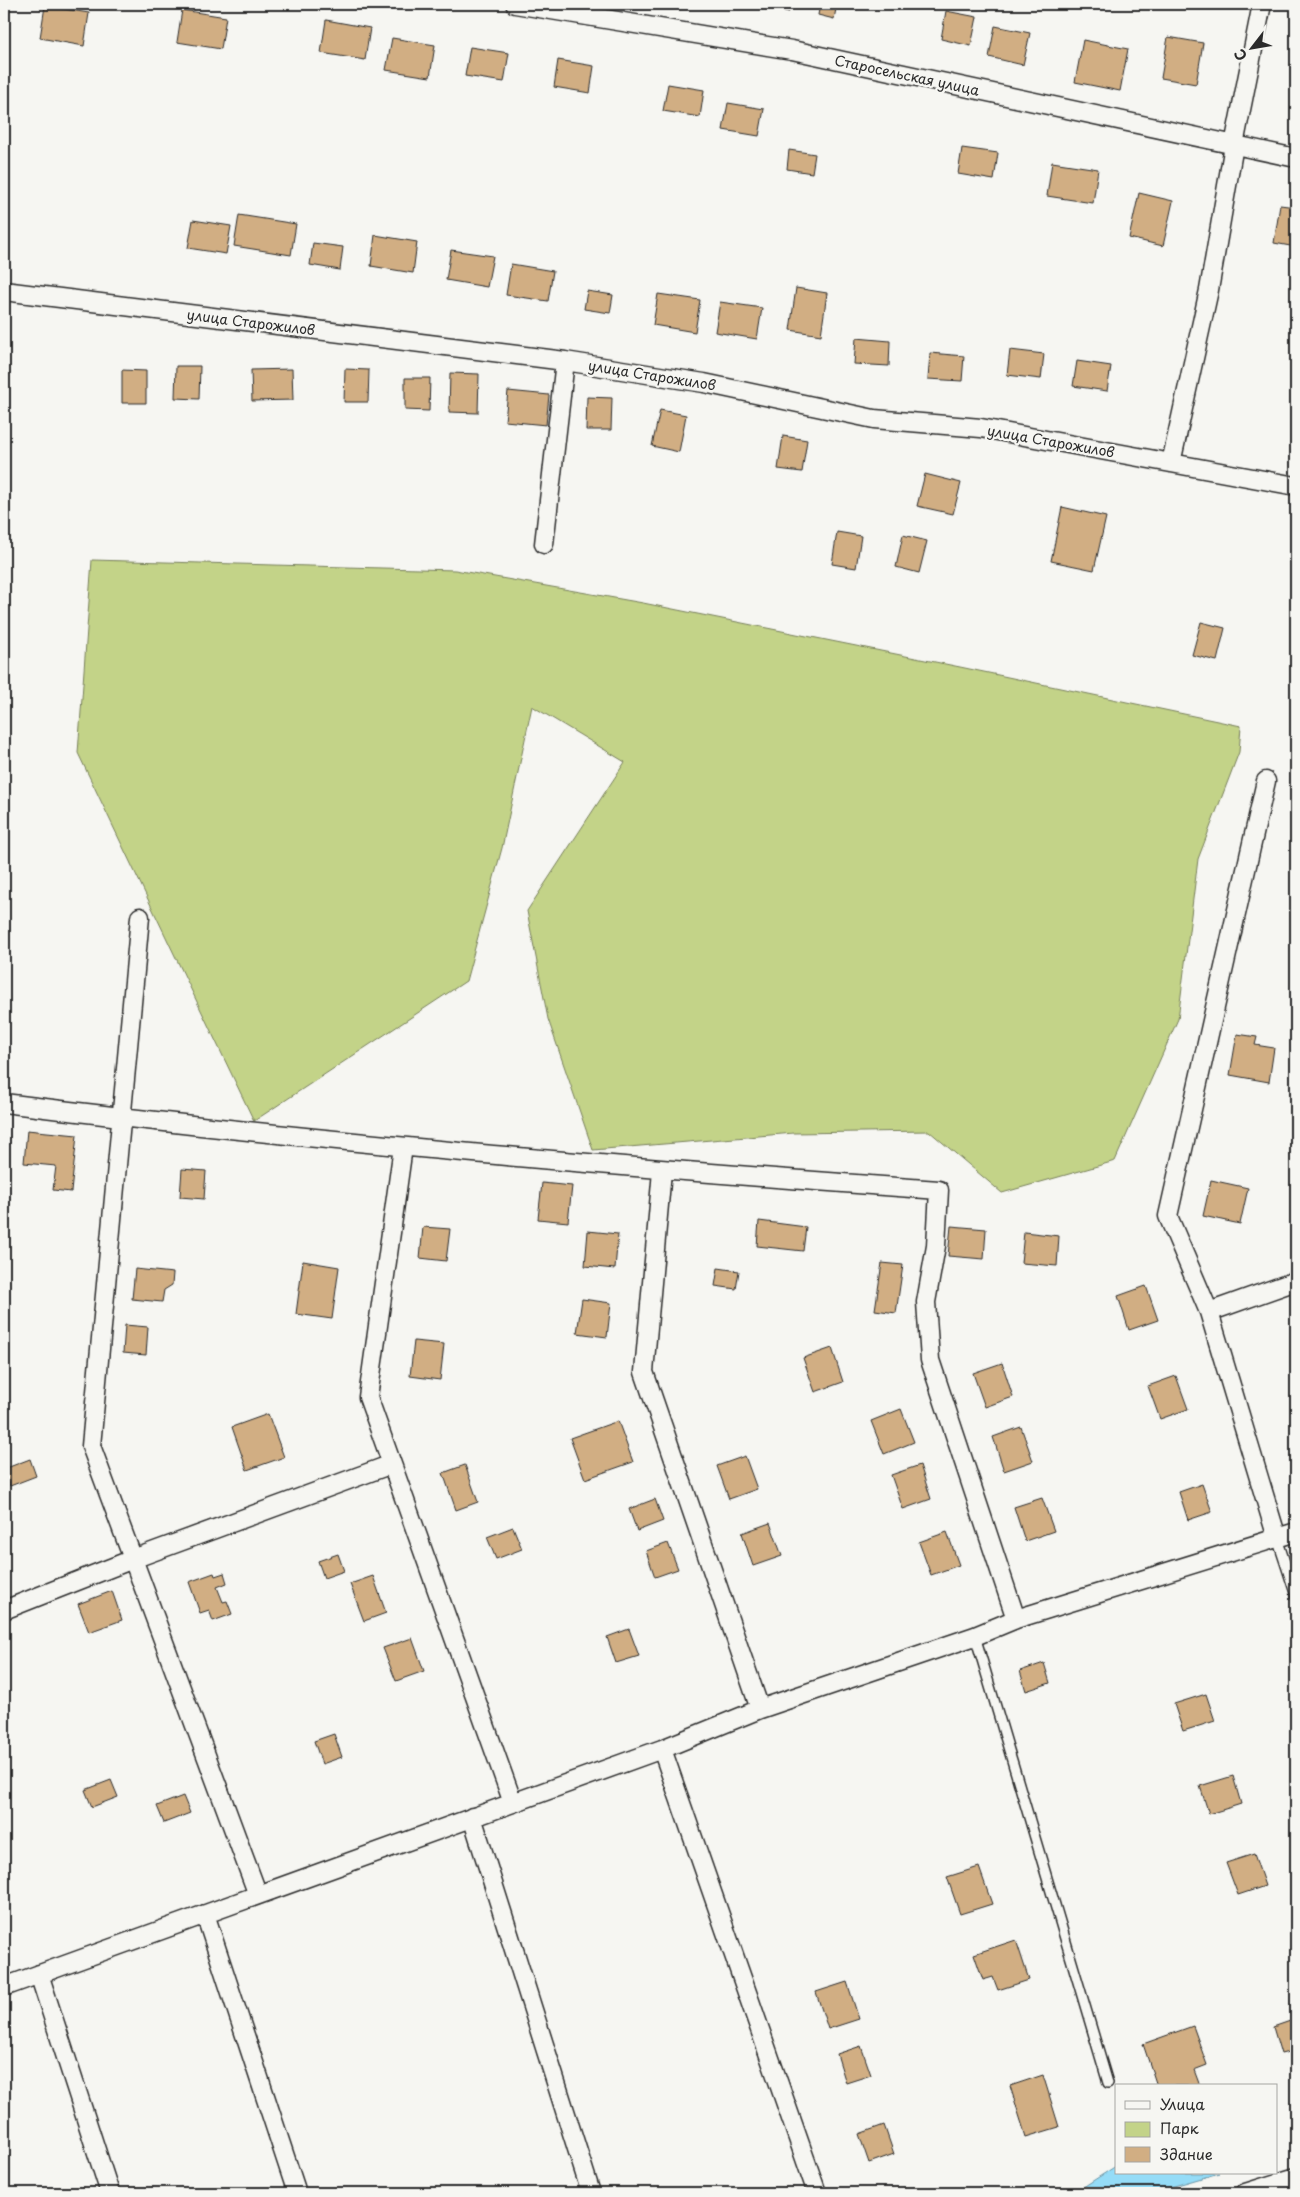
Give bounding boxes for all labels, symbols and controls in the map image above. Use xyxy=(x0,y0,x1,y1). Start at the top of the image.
north arrow xyxy=(1228,22,1278,72)
text: С xyxy=(1229,45,1252,65)
street label: Старосельская улица xyxy=(833,49,982,101)
street label: улица Старожилов xyxy=(186,304,316,340)
street label: улица Старожилов xyxy=(587,355,717,395)
street label: улица Старожилов xyxy=(986,419,1116,463)
legend xyxy=(1115,2084,1278,2174)
text: Улица xyxy=(1160,2092,1205,2115)
text: Парк xyxy=(1160,2116,1199,2139)
text: Здание xyxy=(1160,2142,1213,2165)

